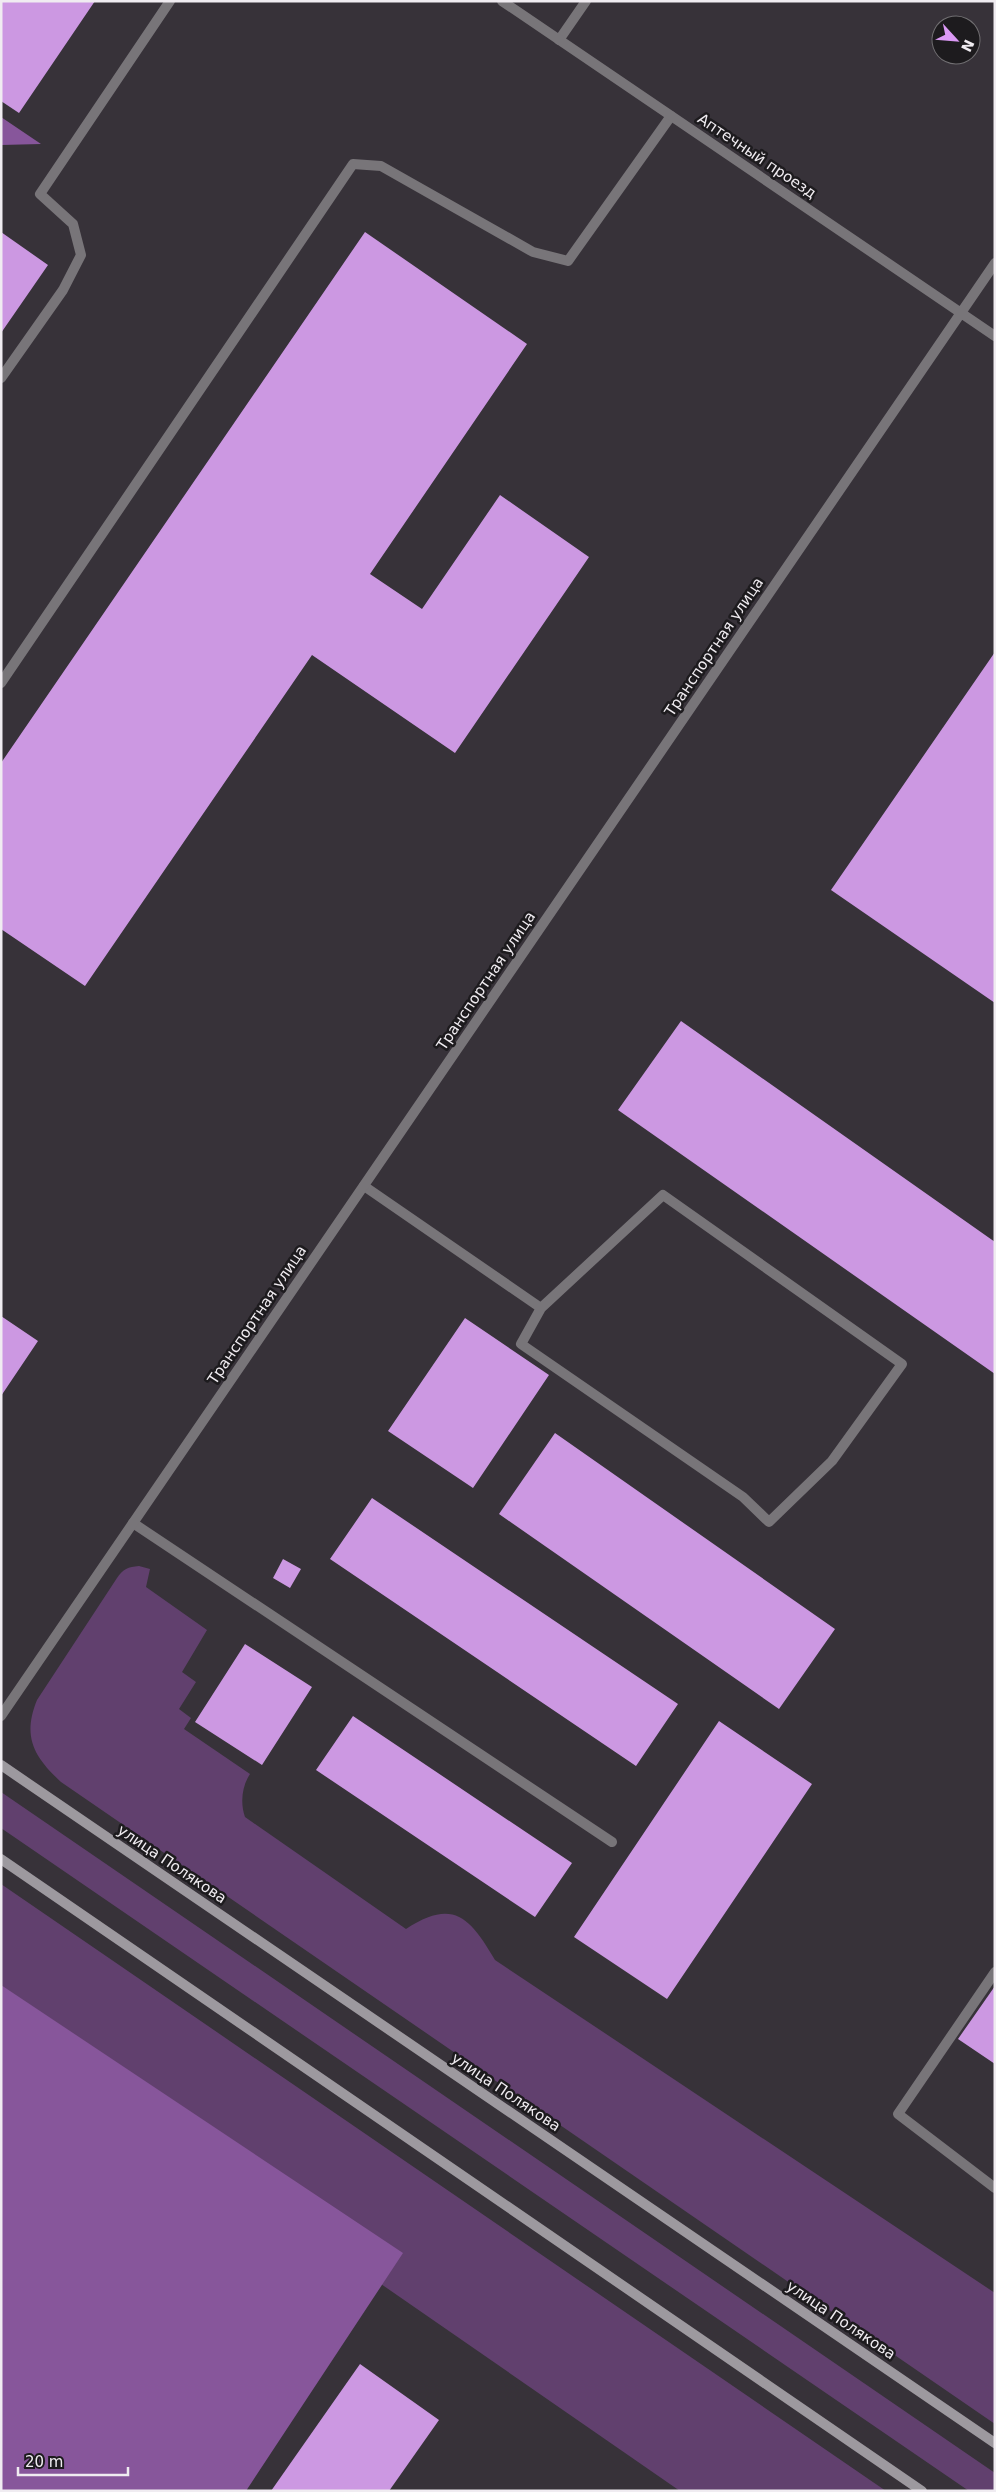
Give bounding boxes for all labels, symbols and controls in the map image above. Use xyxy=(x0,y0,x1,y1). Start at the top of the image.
north arrow xyxy=(931,15,981,65)
text: N xyxy=(958,37,977,54)
street label: Аптечный проезд xyxy=(694,110,820,202)
street label: Транспортная улица xyxy=(660,574,767,721)
street label: Транспортная улица xyxy=(432,908,539,1055)
street label: Транспортная улица xyxy=(203,1242,310,1389)
street label: улица Полякова xyxy=(114,1821,230,1907)
street label: улица Полякова xyxy=(448,2049,564,2135)
street label: улица Полякова xyxy=(783,2277,899,2363)
scale bar xyxy=(18,2444,128,2476)
text: 20 m xyxy=(25,2453,63,2471)

